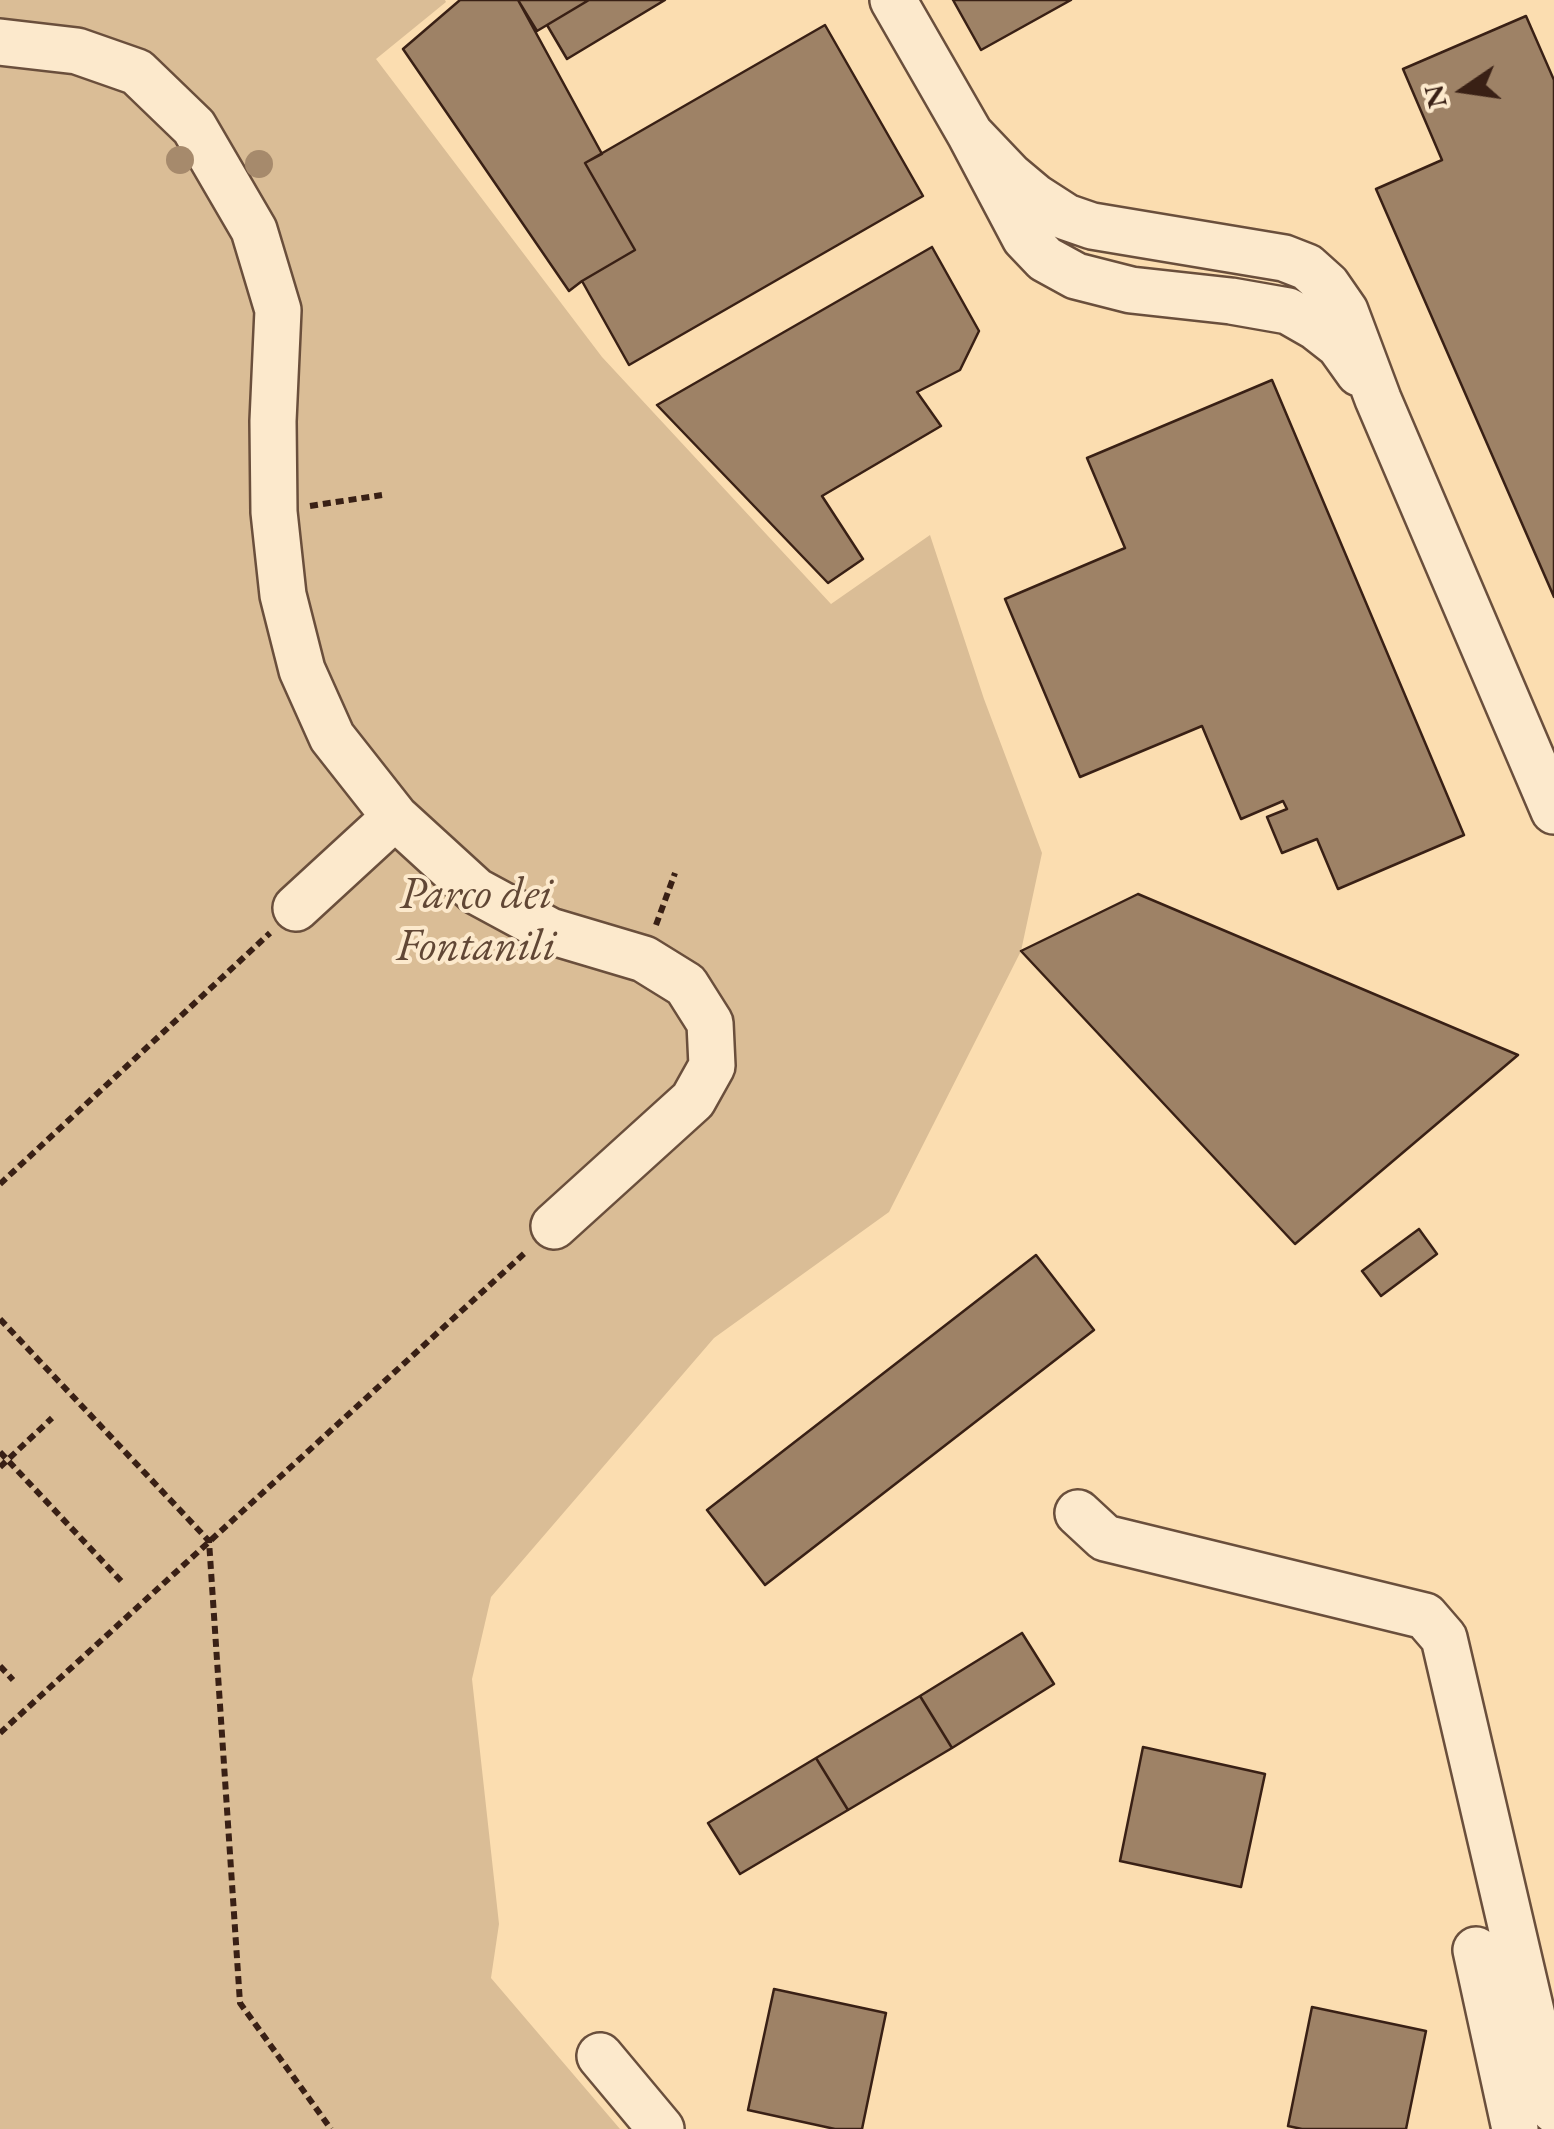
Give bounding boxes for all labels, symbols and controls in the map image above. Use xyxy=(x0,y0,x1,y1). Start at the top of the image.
north arrow xyxy=(1414,40,1514,140)
text: N xyxy=(1415,82,1455,112)
park label: Parco dei Fontanili xyxy=(396,869,556,975)

